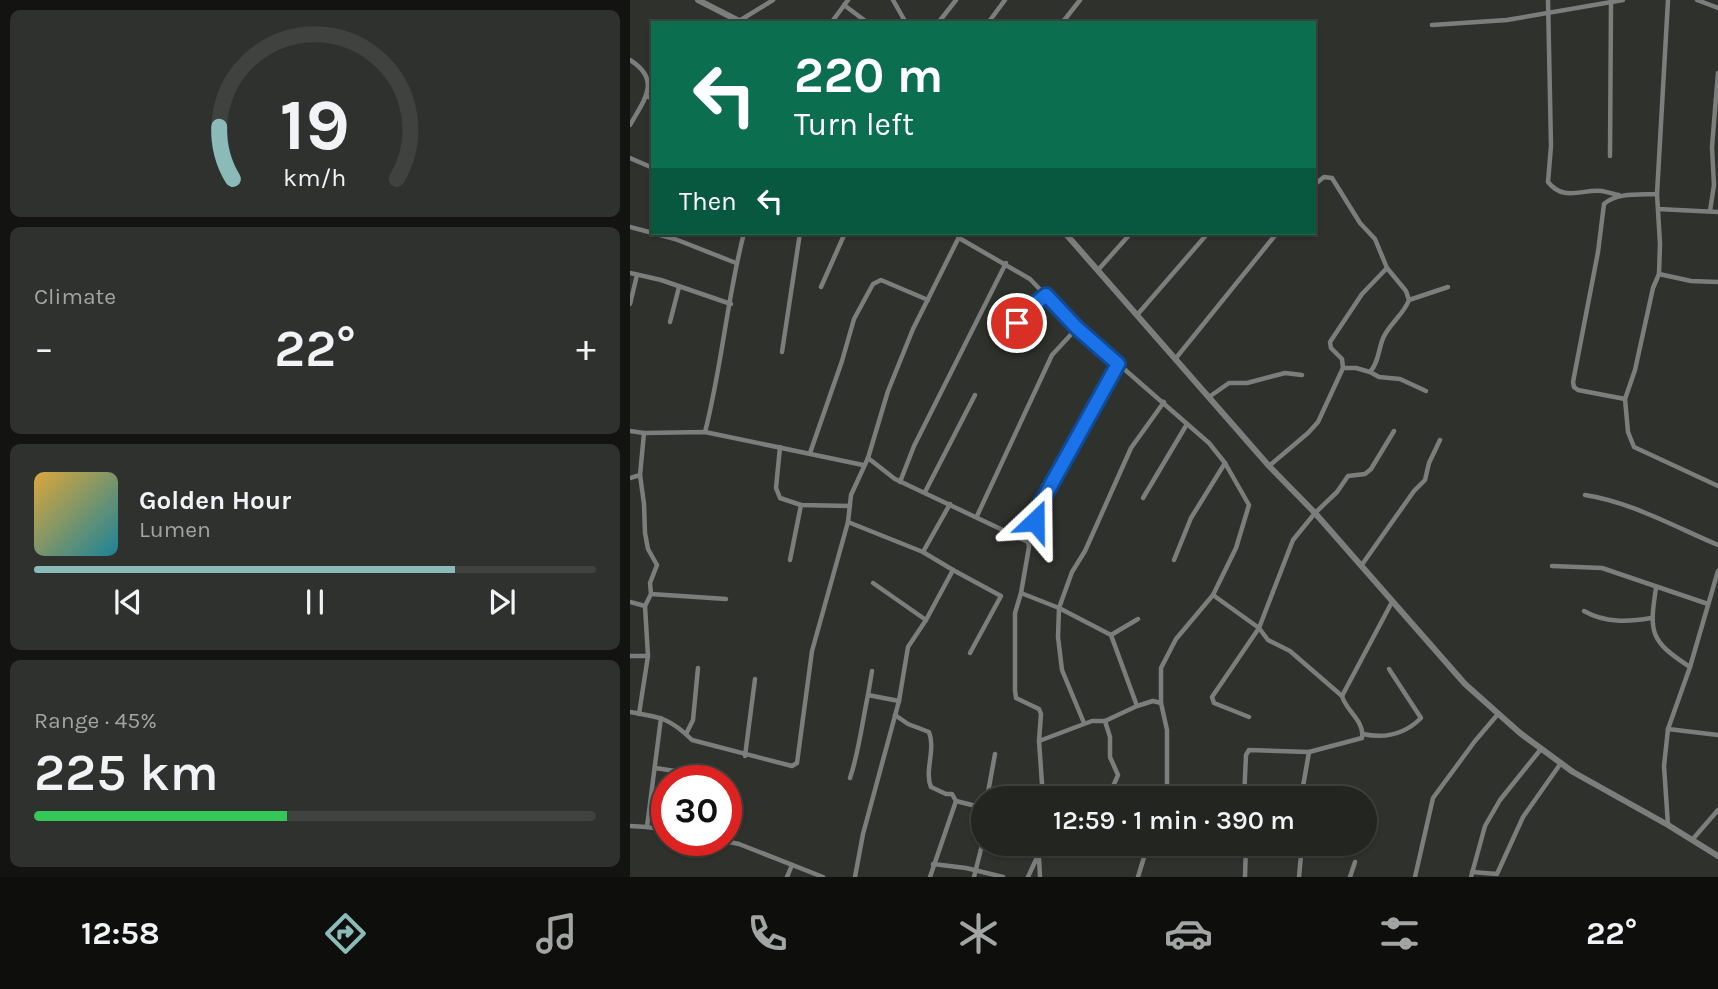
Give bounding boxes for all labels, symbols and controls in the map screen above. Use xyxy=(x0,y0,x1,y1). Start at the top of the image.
text: 220 m xyxy=(794,47,943,104)
icon: left xyxy=(679,49,770,140)
text: 19 xyxy=(280,83,350,168)
text: Turn left xyxy=(794,106,914,143)
text: km/h xyxy=(283,163,347,192)
icon: left xyxy=(751,182,789,220)
text: Then xyxy=(679,186,737,217)
text: Climate xyxy=(34,283,116,310)
pin xyxy=(987,293,1047,353)
icon: arrive xyxy=(998,304,1036,342)
text: 22° xyxy=(274,318,356,379)
text: − xyxy=(34,326,54,371)
text: + xyxy=(576,326,596,371)
position arrow xyxy=(998,484,1072,558)
text: Golden Hour xyxy=(139,485,291,516)
text: Lumen xyxy=(139,516,211,543)
icon: previous xyxy=(109,583,147,621)
icon: pause xyxy=(296,583,334,621)
icon: next xyxy=(483,583,521,621)
text: Range · 45% xyxy=(34,707,157,734)
text: 225 km xyxy=(34,742,219,803)
speed limit sign: 30 xyxy=(651,765,742,856)
text: 12:59 · 1 min · 390 m xyxy=(1053,805,1295,836)
icon: directions xyxy=(321,909,370,958)
icon: music xyxy=(532,909,581,958)
icon: phone xyxy=(743,909,792,958)
icon: climate xyxy=(954,909,1003,958)
icon: car xyxy=(1164,909,1213,958)
icon: filters xyxy=(1375,909,1424,958)
text: 12:58 xyxy=(81,915,160,952)
text: 22° xyxy=(1586,915,1637,952)

